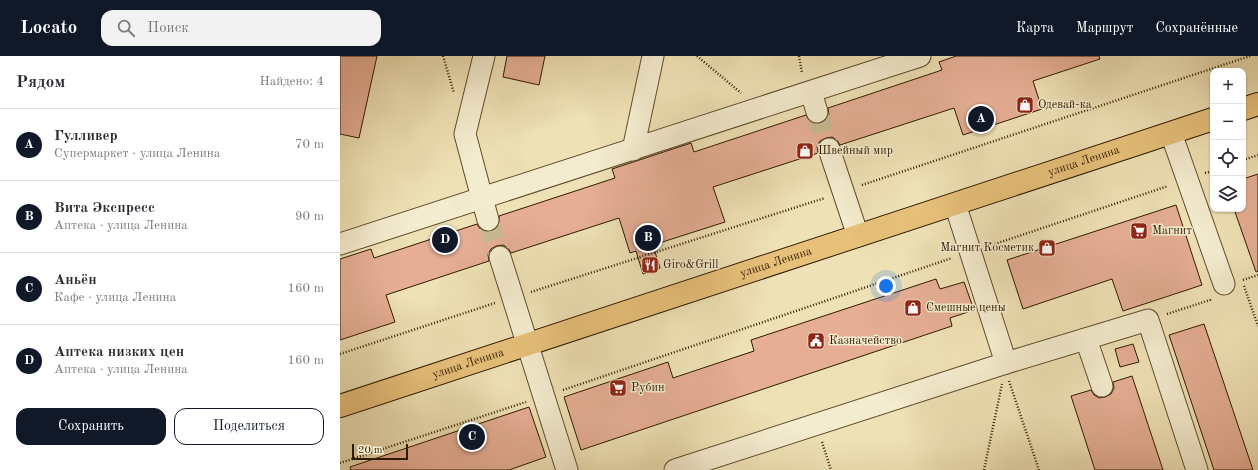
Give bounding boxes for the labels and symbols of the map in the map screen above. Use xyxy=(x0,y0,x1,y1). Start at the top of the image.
shop icon: Одевай-ка xyxy=(1015,95,1035,115)
place label: Одевай-ка xyxy=(1038,99,1092,111)
pin: A xyxy=(968,104,994,134)
shop icon: Швейный мир xyxy=(795,141,815,161)
street label: улица Ленина xyxy=(1047,144,1121,179)
place label: Швейный мир xyxy=(818,145,893,157)
supermarket icon: Магнит xyxy=(1129,221,1149,241)
pin: B xyxy=(635,223,661,253)
pin: D xyxy=(432,225,458,255)
place label: Магнит xyxy=(1152,225,1192,237)
shop icon: Магнит Косметик xyxy=(1037,238,1057,258)
place label: Магнит Косметик xyxy=(940,242,1034,254)
street label: улица Ленина xyxy=(739,245,813,280)
restaurant icon: Giro&Grill xyxy=(640,255,660,275)
place label: Giro&Grill xyxy=(663,259,718,271)
your location xyxy=(876,276,896,296)
shop icon: Смешные цены xyxy=(903,298,923,318)
place label: Смешные цены xyxy=(926,302,1006,314)
public building icon: Казначейство xyxy=(806,331,826,351)
place label: Казначейство xyxy=(829,335,902,347)
street label: улица Ленина xyxy=(431,346,506,381)
supermarket icon: Рубин xyxy=(608,378,628,398)
place label: Рубин xyxy=(631,382,665,394)
pin: C xyxy=(459,422,485,452)
scale bar xyxy=(352,442,408,461)

